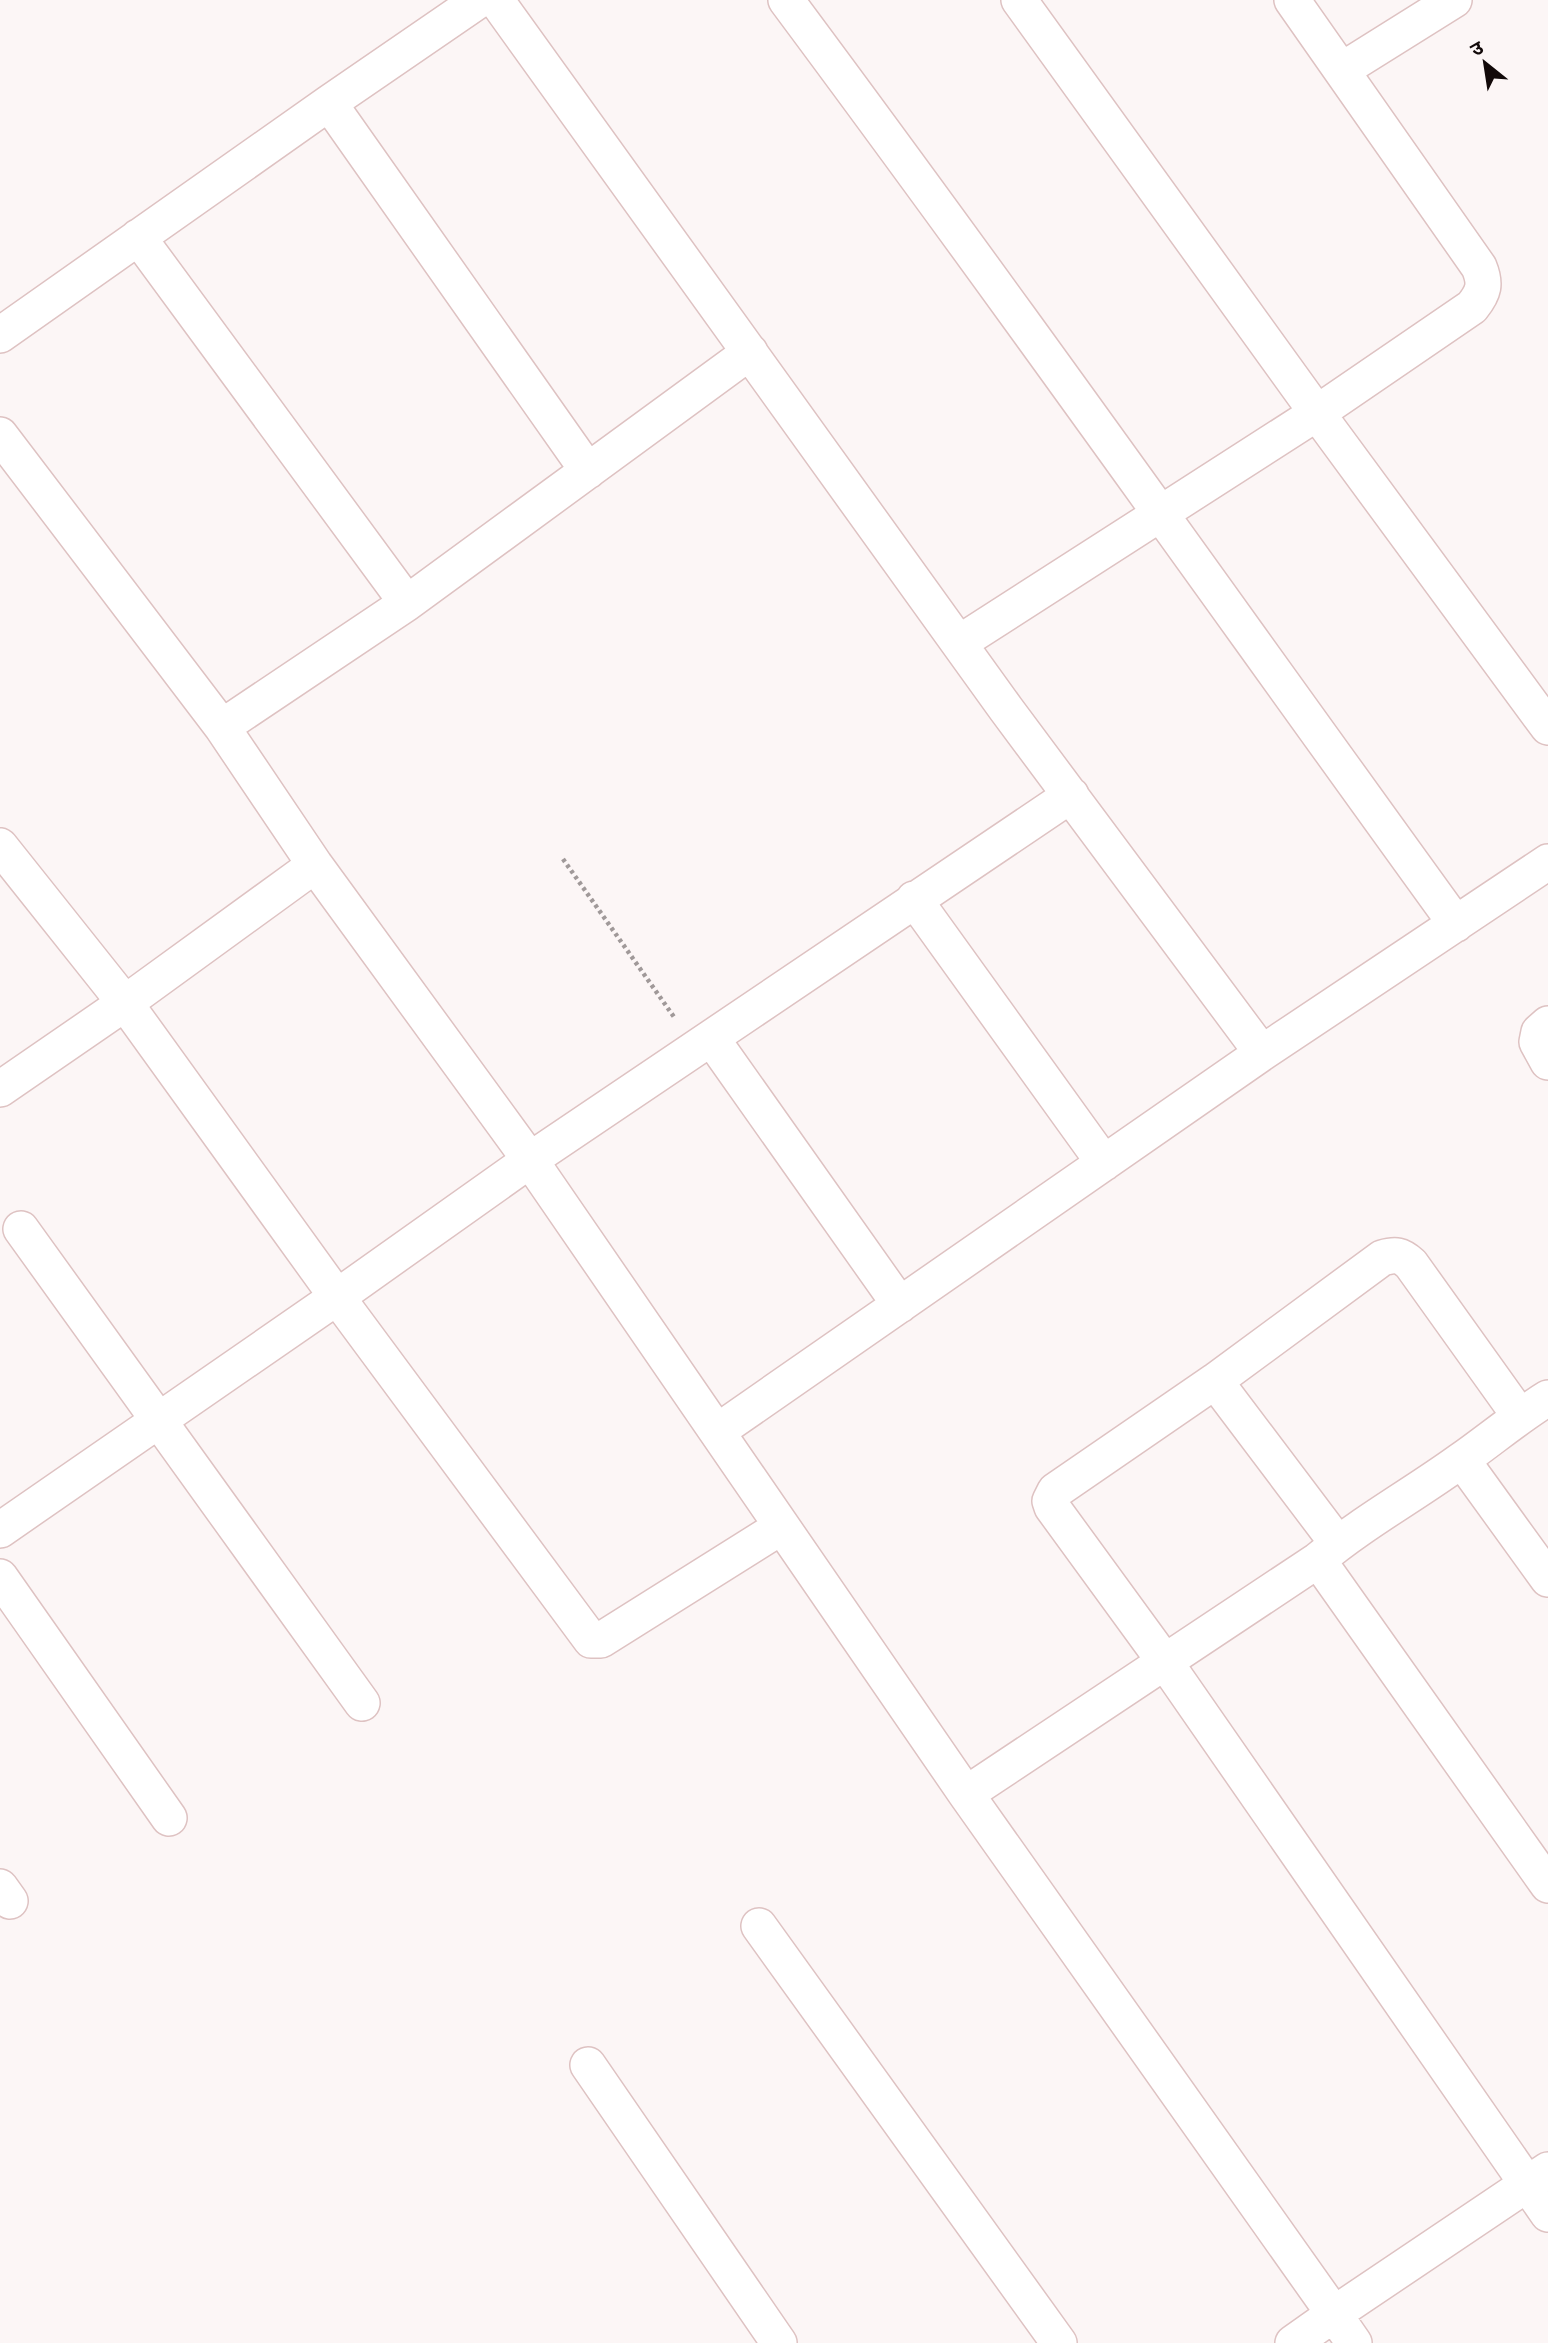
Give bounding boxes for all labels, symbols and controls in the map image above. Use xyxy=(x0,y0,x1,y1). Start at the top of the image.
north arrow xyxy=(1450,28,1520,98)
text: उ xyxy=(1466,36,1488,61)

